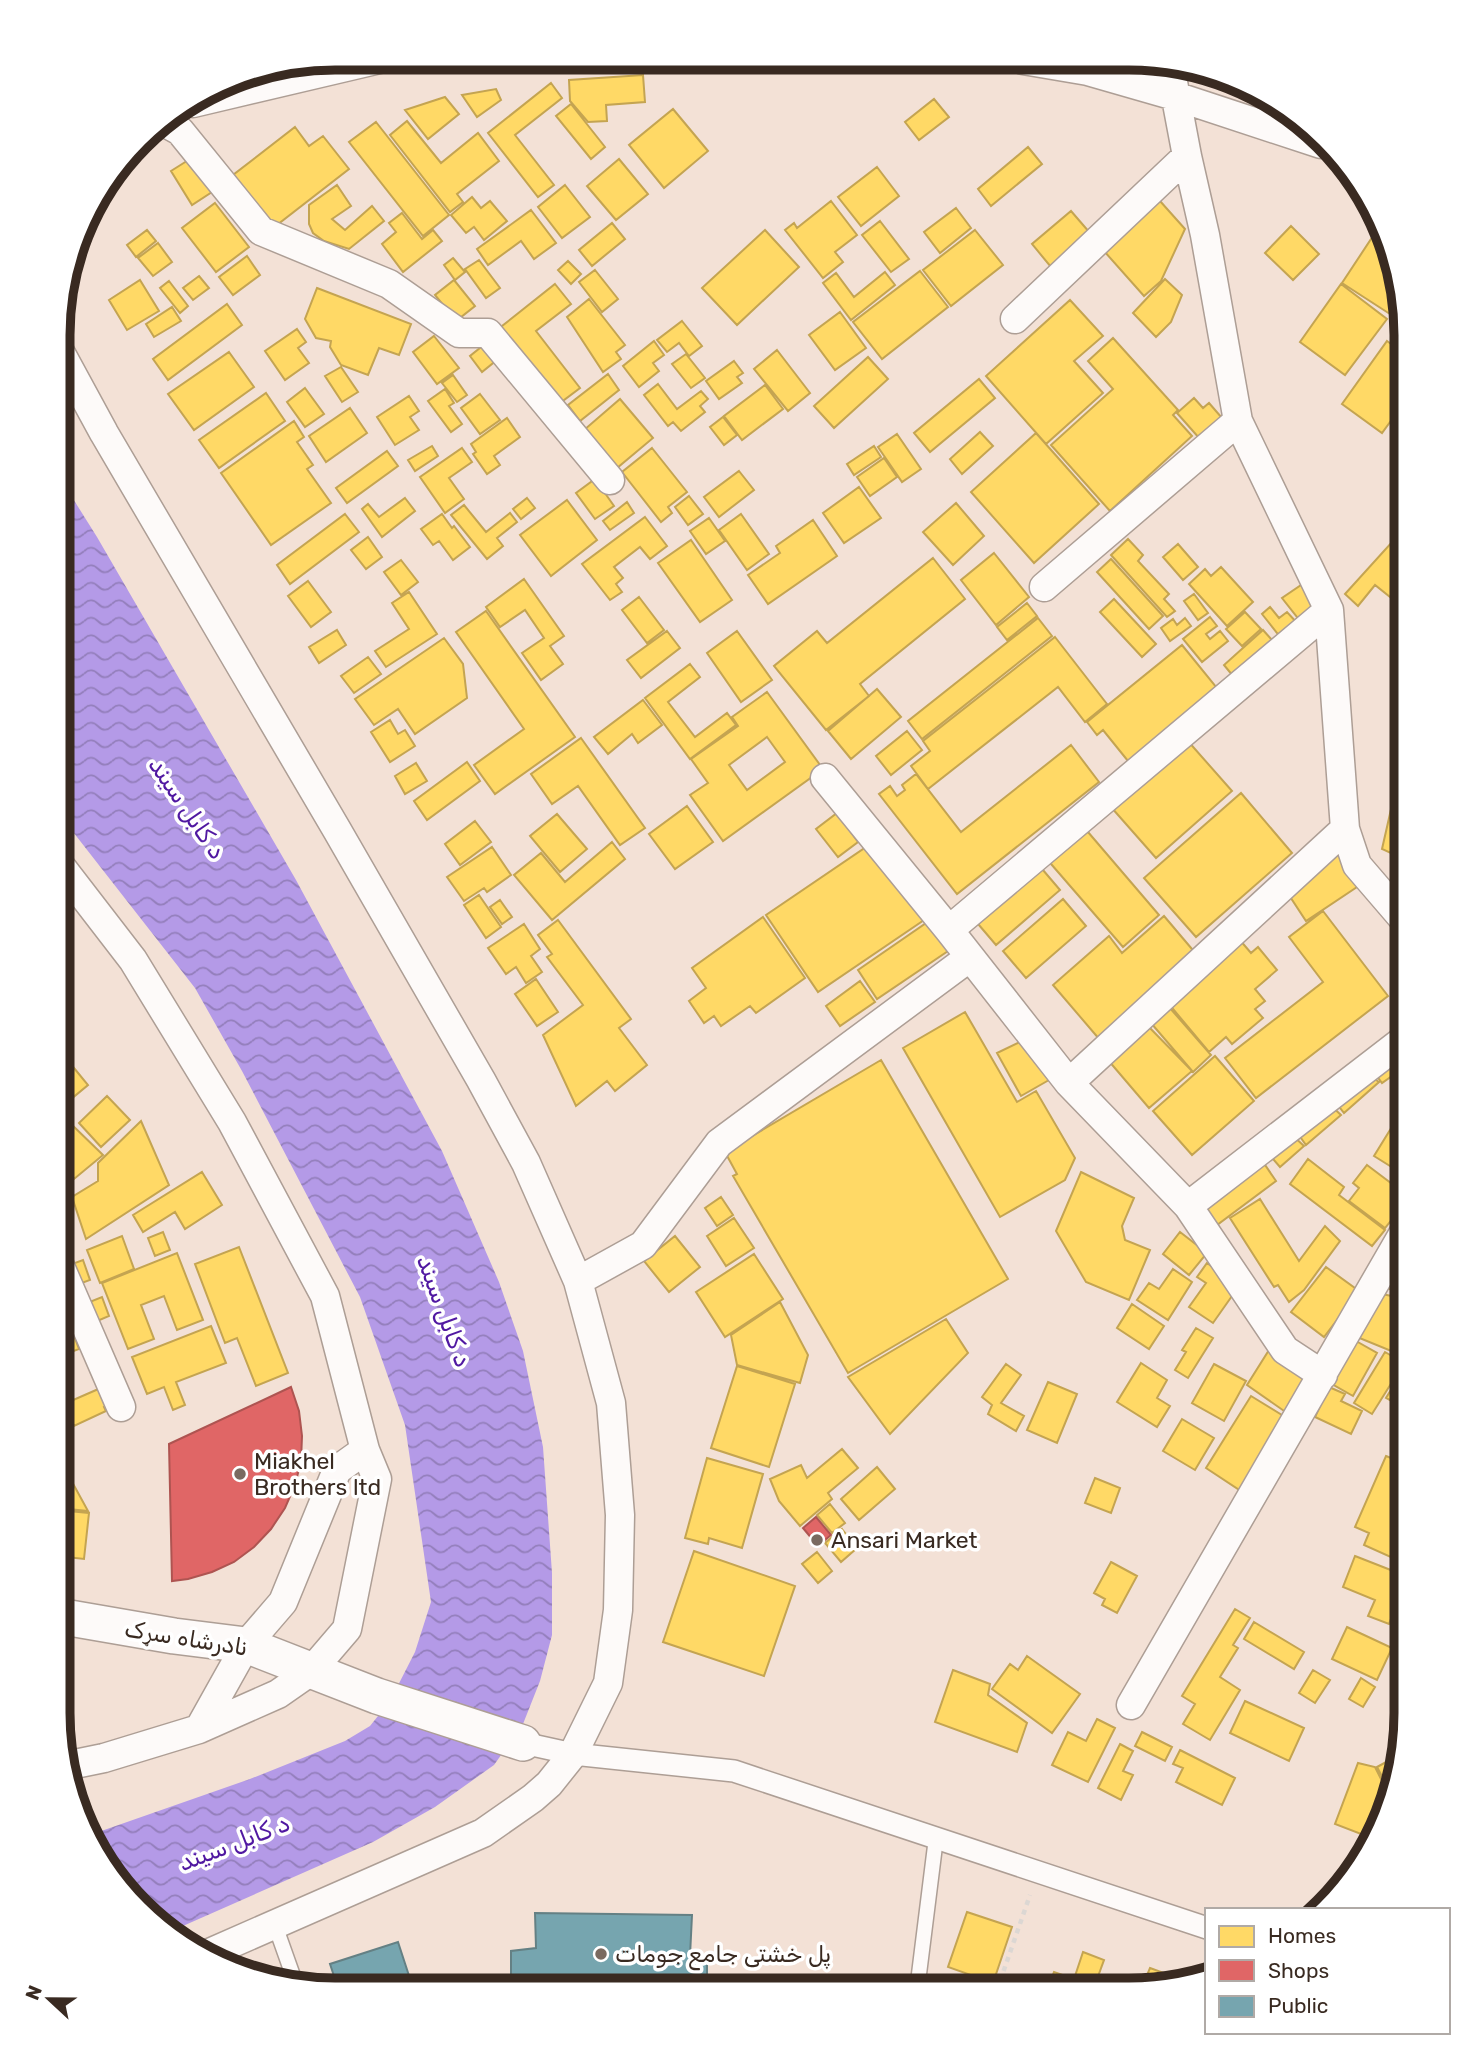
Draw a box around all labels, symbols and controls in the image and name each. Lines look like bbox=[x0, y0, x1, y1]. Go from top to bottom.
water label: د کابل سيند bbox=[143, 752, 231, 864]
water label: د کابل سيند bbox=[411, 1251, 477, 1371]
place label: Miakhel Brothers ltd bbox=[254, 1447, 381, 1501]
marker: Miakhel Brothers ltd bbox=[232, 1466, 248, 1482]
place label: Ansari Market bbox=[831, 1526, 978, 1554]
marker: Ansari Market bbox=[809, 1532, 825, 1548]
street label: نادرشاه سړک bbox=[122, 1614, 249, 1662]
water label: د کابل سيند bbox=[174, 1809, 294, 1877]
legend bbox=[1205, 1908, 1450, 2034]
text: Homes bbox=[1268, 1923, 1336, 1948]
place label: پل خشتی جامع جومات bbox=[615, 1940, 831, 1971]
marker: پل خشتی جامع جومات bbox=[593, 1946, 609, 1962]
text: Shops bbox=[1268, 1958, 1329, 1983]
north arrow bbox=[14, 1964, 84, 2034]
text: N bbox=[20, 1982, 47, 2003]
text: Public bbox=[1268, 1993, 1328, 2018]

